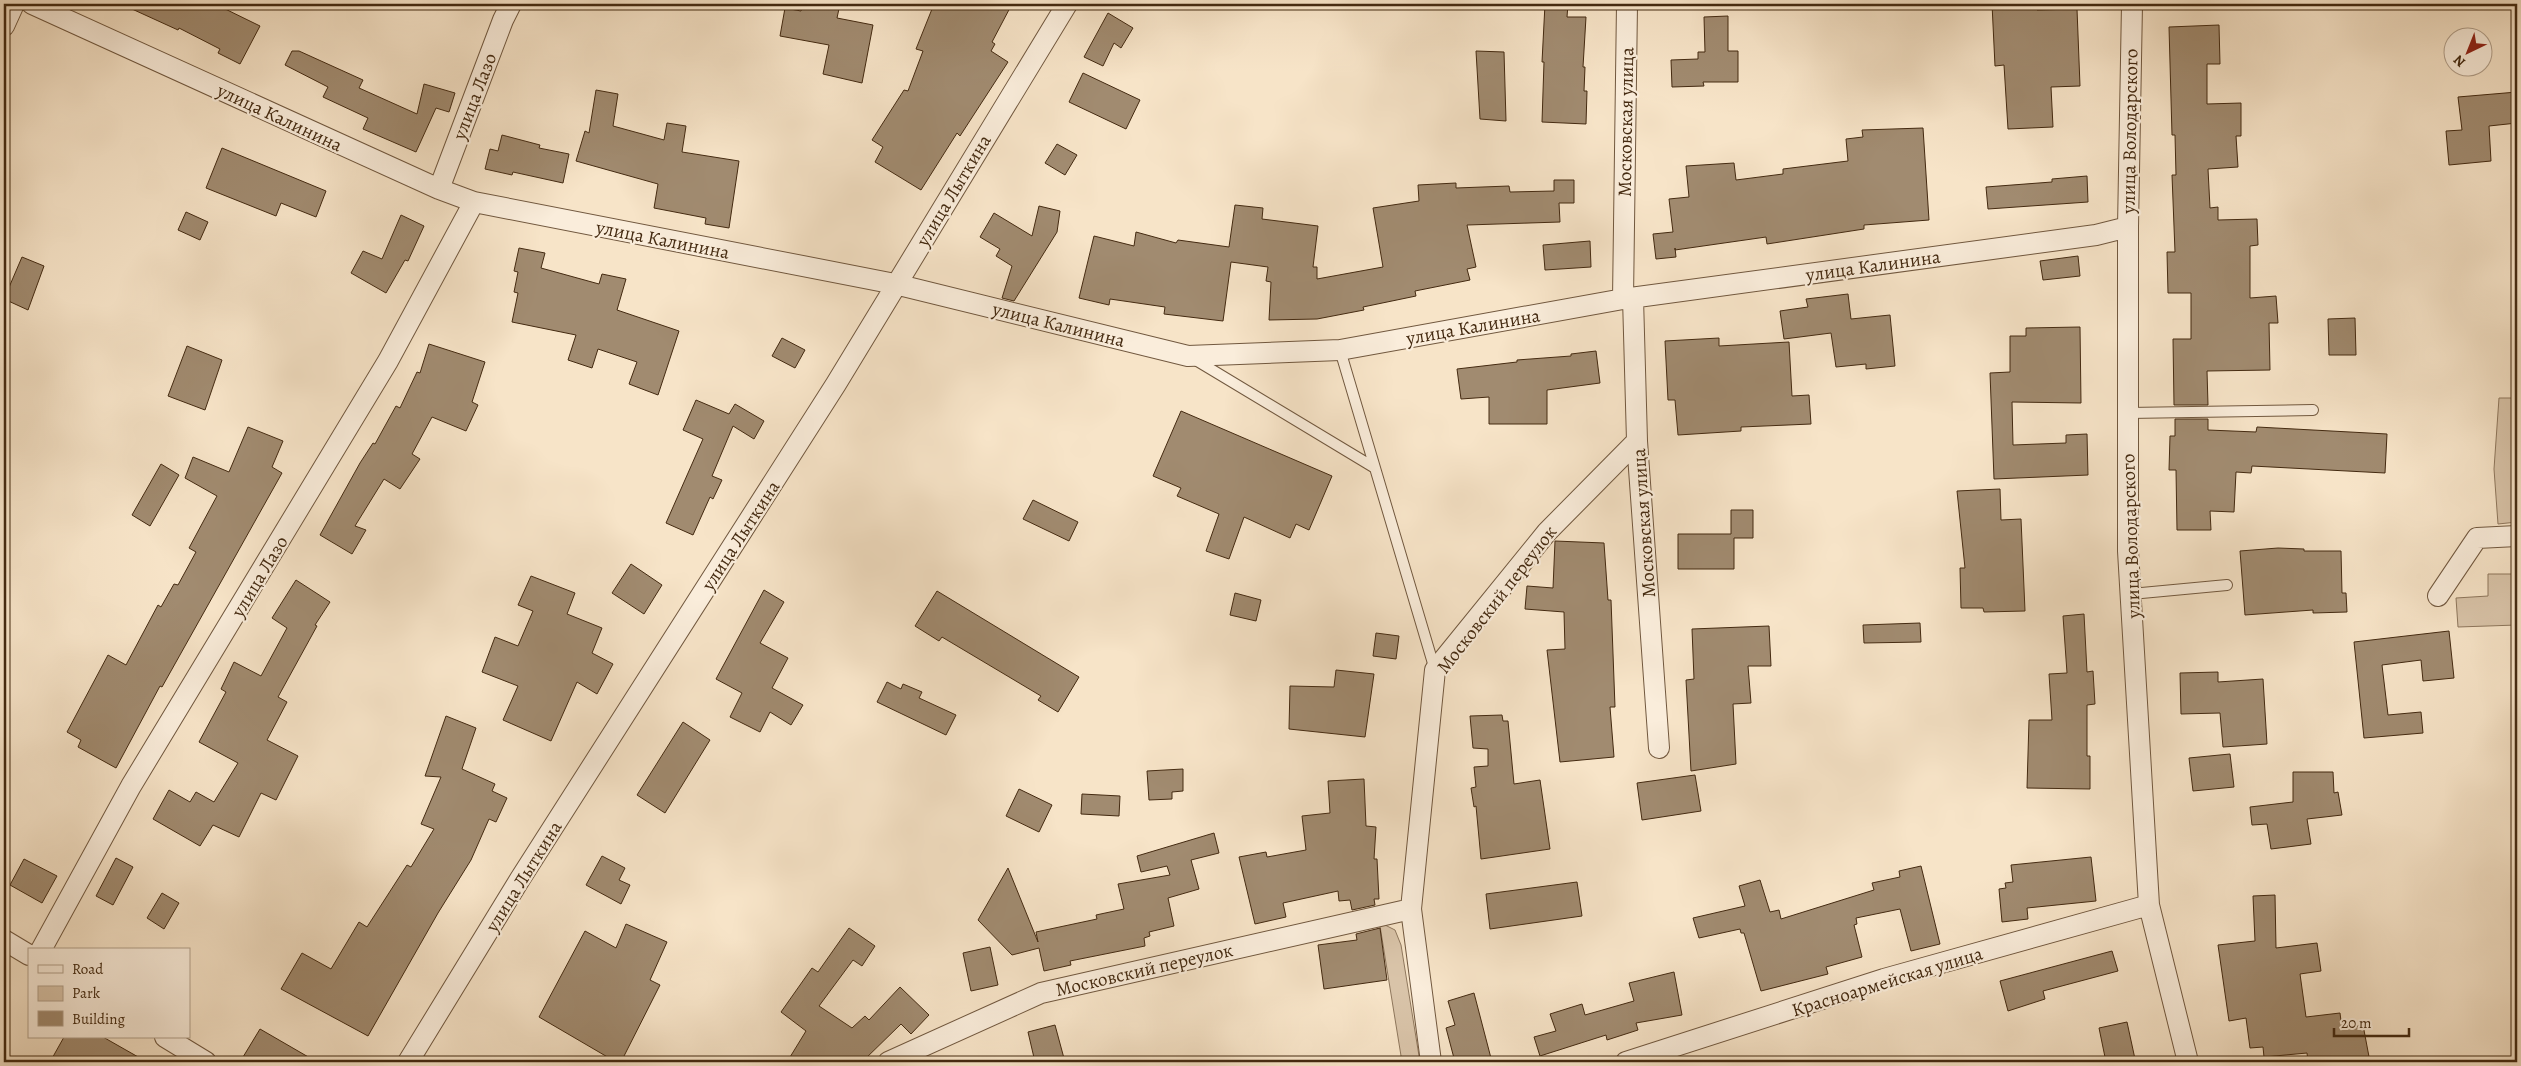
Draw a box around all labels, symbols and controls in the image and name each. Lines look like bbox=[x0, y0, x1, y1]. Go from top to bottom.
north arrow bbox=[2444, 28, 2494, 78]
street label: Московская улица bbox=[1612, 47, 1640, 197]
street label: улица Володарского bbox=[2116, 48, 2144, 215]
street label: улица Лазо bbox=[446, 49, 503, 144]
text: N bbox=[2449, 51, 2470, 72]
street label: улица Калинина bbox=[212, 77, 347, 158]
street label: улица Лыткина bbox=[910, 129, 998, 252]
street label: улица Калинина bbox=[593, 214, 732, 266]
street label: улица Калинина bbox=[1803, 244, 1942, 288]
street label: улица Калинина bbox=[989, 296, 1128, 354]
street label: улица Калинина bbox=[1403, 302, 1542, 352]
street label: Московская улица bbox=[1626, 447, 1662, 598]
street label: улица Володарского bbox=[2115, 453, 2147, 620]
street label: улица Лыткина bbox=[695, 475, 786, 596]
street label: Московский переулок bbox=[1431, 520, 1563, 679]
street label: улица Лазо bbox=[225, 531, 294, 623]
street label: улица Лыткина bbox=[479, 816, 568, 938]
street label: Московский переулок bbox=[1053, 937, 1236, 1003]
street label: Красноармейская улица bbox=[1789, 940, 1986, 1023]
legend bbox=[28, 948, 190, 1038]
text: Road bbox=[72, 959, 104, 979]
text: Park bbox=[72, 983, 101, 1003]
scale bar bbox=[2334, 1006, 2408, 1038]
text: Building bbox=[72, 1009, 125, 1029]
text: 20 m bbox=[2341, 1013, 2372, 1033]

